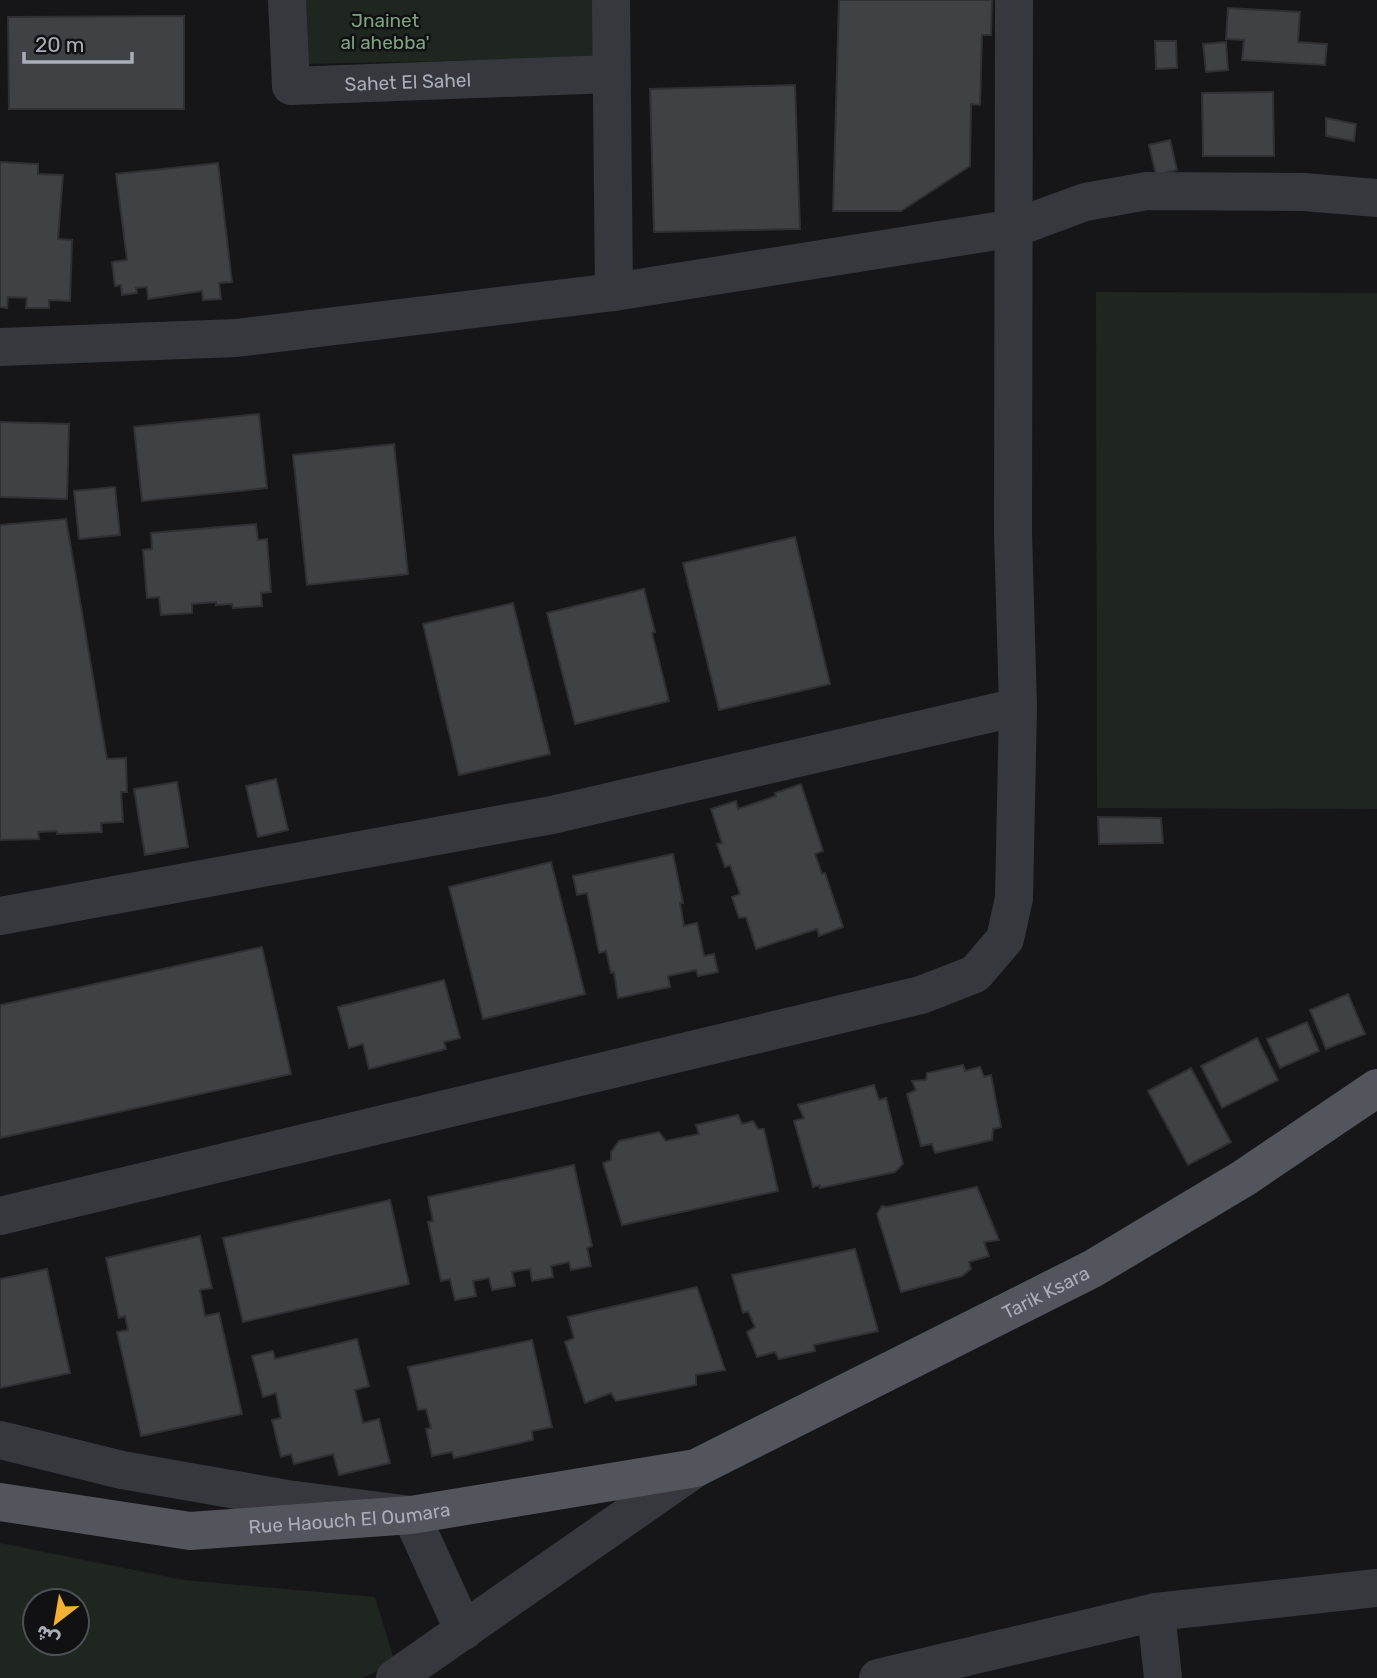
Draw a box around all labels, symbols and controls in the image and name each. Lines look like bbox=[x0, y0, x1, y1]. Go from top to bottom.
park label: Jnainet al ahebba' bbox=[340, 9, 430, 54]
scale bar bbox=[24, 21, 133, 65]
text: 20 m bbox=[35, 32, 84, 57]
street label: Sahet El Sahel bbox=[344, 68, 471, 95]
street label: Tarik Ksara bbox=[998, 1261, 1093, 1324]
street label: Rue Haouch El Oumara bbox=[248, 1497, 452, 1538]
north arrow bbox=[21, 1587, 91, 1657]
text: ش bbox=[31, 1620, 64, 1652]

